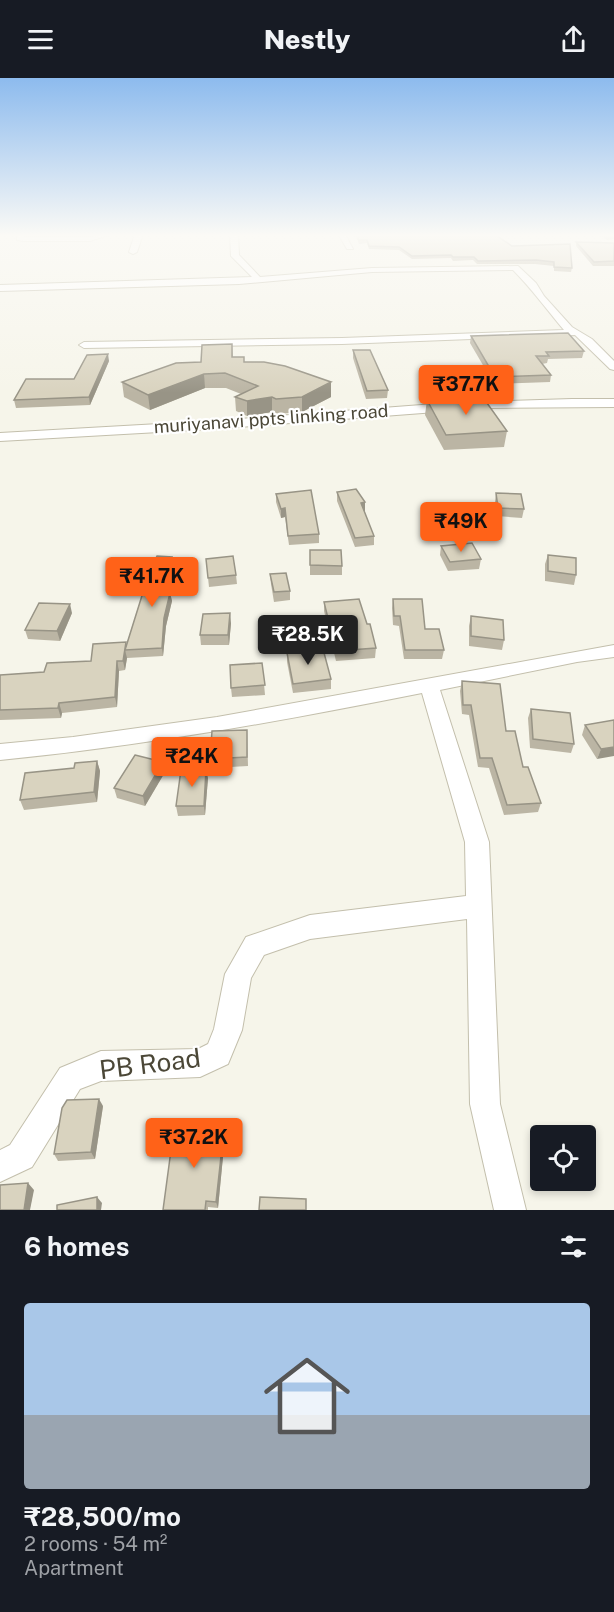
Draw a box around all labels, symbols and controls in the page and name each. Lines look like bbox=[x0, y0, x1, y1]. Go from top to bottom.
icon: menu bbox=[24, 23, 57, 56]
text: Nestly bbox=[264, 23, 350, 55]
icon: share bbox=[557, 23, 590, 56]
pin: ₹37.7K bbox=[417, 365, 515, 416]
text: ₹37.7K bbox=[433, 372, 499, 396]
street label: muriyanavi ppts linking road bbox=[153, 400, 389, 437]
pin: ₹49K bbox=[425, 502, 497, 553]
text: ₹49K bbox=[434, 509, 488, 533]
pin: ₹41.7K bbox=[103, 557, 201, 608]
text: ₹41.7K bbox=[119, 564, 185, 588]
pin: ₹28.5K bbox=[259, 615, 357, 666]
text: ₹28.5K bbox=[272, 622, 344, 646]
pin: ₹24K bbox=[156, 737, 228, 788]
text: ₹24K bbox=[165, 744, 219, 768]
street label: PB Road bbox=[97, 1042, 202, 1085]
pin: ₹37.2K bbox=[145, 1118, 243, 1169]
text: ₹37.2K bbox=[160, 1125, 228, 1149]
map controls bbox=[530, 1125, 596, 1191]
button: locate bbox=[530, 1125, 596, 1191]
icon: filters bbox=[557, 1230, 590, 1263]
text: 6 homes bbox=[24, 1231, 129, 1262]
icon: home bbox=[253, 1342, 361, 1450]
text: ₹28,500/mo bbox=[24, 1501, 181, 1532]
text: 2 rooms · 54 m² bbox=[24, 1532, 167, 1556]
text: Apartment bbox=[24, 1556, 124, 1580]

